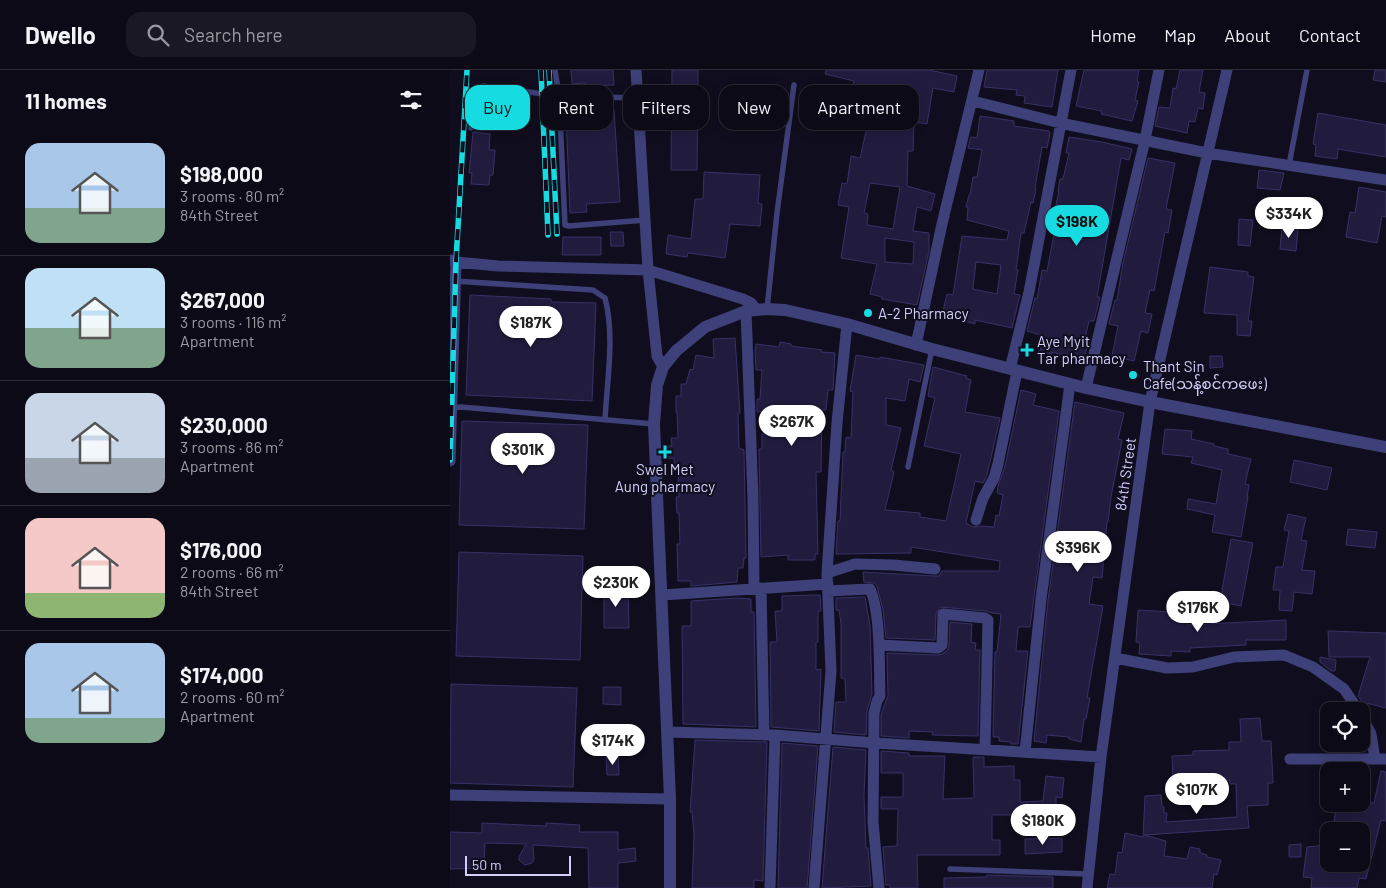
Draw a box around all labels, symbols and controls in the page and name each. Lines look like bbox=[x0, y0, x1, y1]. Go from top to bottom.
search box bbox=[126, 12, 476, 57]
text: Dwello bbox=[25, 20, 96, 49]
icon: search bbox=[144, 21, 172, 49]
text: Search here bbox=[184, 23, 283, 46]
text: Home bbox=[1090, 24, 1136, 46]
text: Map bbox=[1164, 24, 1196, 46]
text: About bbox=[1224, 24, 1271, 46]
text: Contact bbox=[1299, 24, 1361, 46]
chip: Buy bbox=[465, 85, 530, 130]
chip: Rent bbox=[540, 85, 613, 130]
chip: Filters bbox=[623, 85, 709, 130]
chip: New bbox=[719, 85, 789, 130]
chip: Apartment bbox=[799, 85, 919, 130]
icon: filters bbox=[397, 86, 425, 114]
text: 11 homes bbox=[25, 88, 107, 113]
text: $198,000 bbox=[180, 161, 263, 186]
icon: home bbox=[65, 163, 125, 223]
text: 3 rooms · 80 m² bbox=[180, 186, 284, 205]
pin: $334K bbox=[1254, 196, 1324, 239]
text: $334K bbox=[1266, 203, 1312, 222]
pin: $198K bbox=[1042, 204, 1112, 247]
text: 84th Street bbox=[180, 205, 258, 224]
text: $198K bbox=[1056, 211, 1098, 230]
text: $267,000 bbox=[180, 287, 265, 312]
icon: home bbox=[65, 288, 125, 348]
place label: A-2 Pharmacy bbox=[878, 304, 969, 322]
pin: $187K bbox=[496, 306, 566, 348]
marker: A-2 Pharmacy bbox=[862, 307, 874, 319]
text: 3 rooms · 116 m² bbox=[180, 312, 286, 331]
text: $187K bbox=[510, 312, 552, 331]
text: Apartment bbox=[180, 331, 255, 350]
place label: Aye Myit Tar pharmacy bbox=[1037, 332, 1126, 367]
marker: Aye Myit Tar pharmacy bbox=[1021, 344, 1033, 356]
place label: Thant Sin Cafe(သန့်စင်ကဖေး) bbox=[1143, 357, 1267, 396]
marker: Thant Sin Cafe(သန့်စင်ကဖေး) bbox=[1127, 369, 1139, 381]
pin: $267K bbox=[757, 404, 827, 447]
text: $267K bbox=[770, 411, 814, 430]
text: $230,000 bbox=[180, 412, 268, 437]
icon: home bbox=[65, 413, 125, 473]
pin: $301K bbox=[488, 432, 558, 475]
street label: 84th Street bbox=[1111, 436, 1139, 512]
text: 3 rooms · 86 m² bbox=[180, 437, 284, 456]
text: $301K bbox=[502, 439, 544, 458]
marker: Swel Met Aung pharmacy bbox=[659, 446, 671, 458]
text: Apartment bbox=[180, 456, 255, 475]
place label: Swel Met Aung pharmacy bbox=[615, 460, 715, 495]
pin: $396K bbox=[1043, 530, 1113, 573]
text: $176,000 bbox=[180, 537, 262, 562]
text: $396K bbox=[1056, 537, 1100, 556]
icon: home bbox=[65, 538, 125, 598]
text: 2 rooms · 66 m² bbox=[180, 562, 284, 581]
pin: $230K bbox=[581, 566, 651, 608]
text: $230K bbox=[593, 572, 639, 591]
text: 84th Street bbox=[180, 581, 258, 600]
pin: $176K bbox=[1163, 590, 1233, 633]
text: $176K bbox=[1177, 597, 1219, 616]
text: $174,000 bbox=[180, 662, 264, 687]
icon: home bbox=[65, 663, 125, 723]
text: 2 rooms · 60 m² bbox=[180, 687, 285, 706]
map controls bbox=[1320, 702, 1370, 872]
button: locate bbox=[1320, 702, 1370, 752]
text: Apartment bbox=[180, 706, 255, 725]
pin: $174K bbox=[578, 724, 648, 766]
text: $174K bbox=[592, 730, 634, 749]
button: + bbox=[1320, 762, 1370, 812]
pin: $107K bbox=[1162, 772, 1232, 815]
text: $107K bbox=[1176, 779, 1218, 798]
pin: $180K bbox=[1008, 804, 1078, 846]
text: $180K bbox=[1022, 810, 1064, 829]
button: − bbox=[1320, 822, 1370, 872]
scale bar bbox=[465, 853, 571, 876]
text: 50 m bbox=[472, 856, 501, 873]

